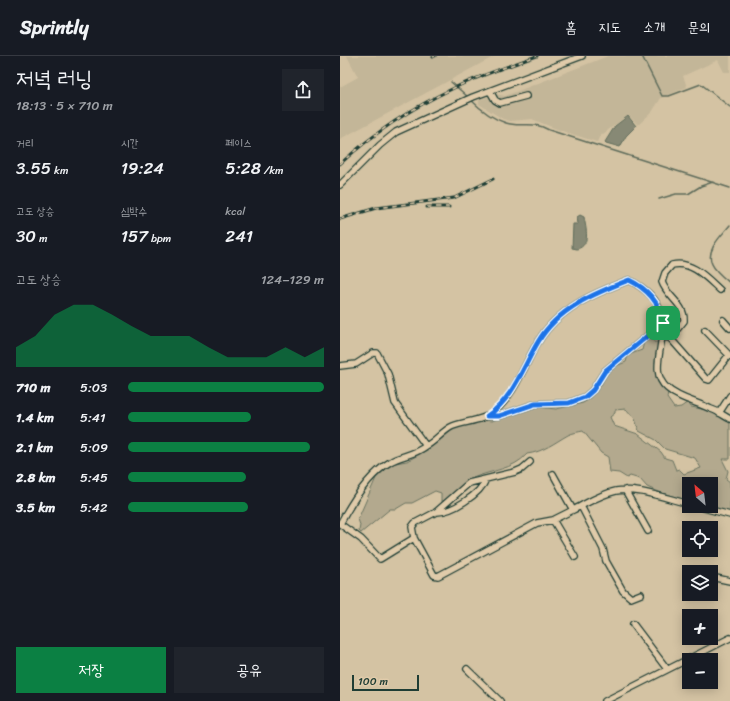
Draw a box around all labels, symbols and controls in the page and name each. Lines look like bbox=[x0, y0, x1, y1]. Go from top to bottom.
text: Sprintly bbox=[20, 11, 89, 44]
text: 홈 bbox=[565, 15, 576, 40]
text: 지도 bbox=[598, 15, 621, 40]
text: 소개 bbox=[643, 15, 665, 40]
text: 문의 bbox=[687, 15, 710, 40]
text: 저녁 러닝 bbox=[16, 59, 93, 98]
button: share bbox=[282, 69, 324, 111]
text: 18:13 · 5 × 710 m bbox=[16, 94, 113, 117]
text: 거리 bbox=[16, 134, 34, 153]
text: 시간 bbox=[121, 134, 138, 153]
text: 페이스 bbox=[225, 134, 252, 153]
text: 3.55 bbox=[16, 153, 51, 183]
text: 19:24 bbox=[121, 153, 164, 183]
text: 5:28 bbox=[225, 153, 261, 183]
text: km bbox=[51, 161, 68, 180]
text: /km bbox=[261, 161, 284, 180]
text: 고도 상승 bbox=[16, 202, 54, 221]
text: 심박수 bbox=[121, 202, 147, 221]
text: kcal bbox=[225, 202, 245, 221]
text: 30 bbox=[16, 221, 36, 251]
text: 157 bbox=[121, 221, 148, 251]
text: 241 bbox=[225, 221, 253, 251]
text: m bbox=[36, 229, 47, 248]
text: bpm bbox=[148, 229, 171, 248]
text: 고도 상승 bbox=[16, 268, 61, 291]
text: 124–129 m bbox=[261, 268, 324, 291]
pin bbox=[646, 306, 680, 340]
icon: arrive bbox=[652, 312, 674, 334]
text: 710 m bbox=[16, 376, 51, 399]
text: 5:03 bbox=[80, 376, 107, 399]
text: 1.4 km bbox=[16, 406, 54, 429]
text: 5:41 bbox=[80, 406, 106, 429]
text: 2.1 km bbox=[16, 436, 53, 459]
text: 5:09 bbox=[80, 436, 108, 459]
text: 2.8 km bbox=[16, 466, 56, 489]
text: 5:45 bbox=[80, 466, 108, 489]
north arrow bbox=[682, 477, 718, 513]
map controls bbox=[682, 477, 718, 689]
text: 3.5 km bbox=[16, 496, 55, 519]
text: 5:42 bbox=[80, 496, 108, 519]
button: locate bbox=[682, 521, 718, 557]
button: layers bbox=[682, 565, 718, 601]
button: + bbox=[682, 609, 718, 645]
button: 저장 bbox=[16, 647, 166, 693]
button: 공유 bbox=[174, 647, 324, 693]
button: − bbox=[682, 653, 718, 689]
text: 100 m bbox=[358, 672, 388, 691]
scale bar bbox=[352, 673, 419, 692]

